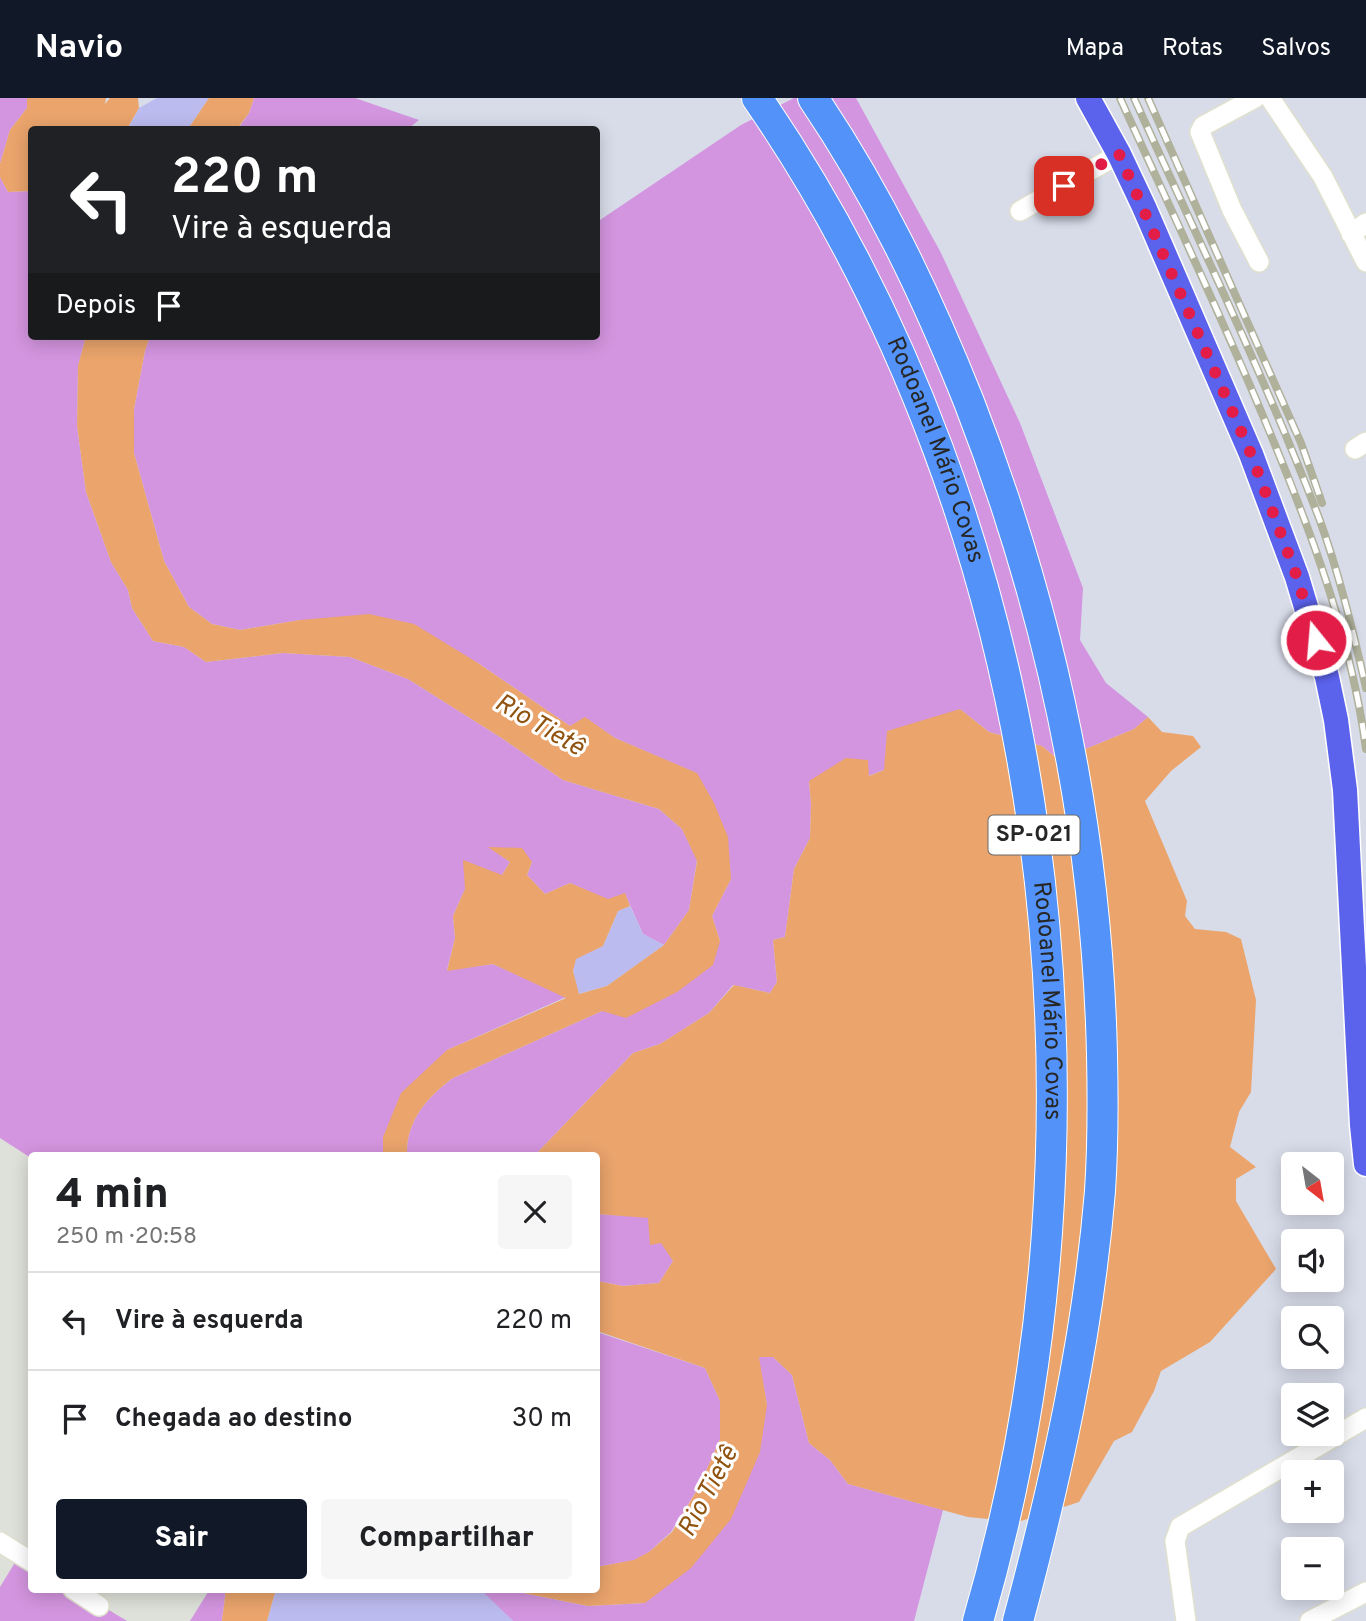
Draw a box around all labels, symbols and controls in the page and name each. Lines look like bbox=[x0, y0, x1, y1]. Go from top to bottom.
text: Navio bbox=[35, 28, 123, 70]
text: Mapa bbox=[1066, 34, 1124, 64]
text: Rotas bbox=[1162, 34, 1223, 64]
text: Salvos bbox=[1261, 34, 1331, 64]
text: 220 m bbox=[171, 149, 318, 211]
icon: left bbox=[56, 154, 147, 245]
pin bbox=[1034, 156, 1094, 216]
icon: arrive bbox=[1045, 167, 1083, 205]
text: Vire à esquerda bbox=[171, 210, 392, 250]
icon: arrive bbox=[150, 287, 188, 325]
text: Depois bbox=[56, 290, 136, 323]
street label: Rodoanel Mário Covas bbox=[879, 332, 990, 567]
position arrow bbox=[1279, 603, 1353, 677]
water label: Rio Tietê bbox=[488, 687, 590, 765]
road number: SP-021 bbox=[988, 816, 1080, 855]
street label: Rodoanel Mário Covas bbox=[1025, 880, 1067, 1120]
north arrow bbox=[1281, 1152, 1344, 1214]
map controls bbox=[1281, 1152, 1344, 1600]
text: 4 min bbox=[56, 1170, 169, 1223]
button: close bbox=[498, 1175, 572, 1249]
text: 250 m · 20:58 bbox=[56, 1223, 197, 1252]
button: sound bbox=[1281, 1229, 1344, 1292]
icon: left bbox=[56, 1302, 94, 1340]
text: Vire à esquerda bbox=[115, 1305, 303, 1338]
text: 220 m bbox=[495, 1305, 572, 1338]
button: search bbox=[1281, 1306, 1344, 1369]
button: layers bbox=[1281, 1383, 1344, 1446]
icon: arrive bbox=[56, 1400, 94, 1438]
text: Chegada ao destino bbox=[115, 1403, 352, 1436]
text: 30 m bbox=[512, 1403, 572, 1436]
water label: Rio Tietê bbox=[671, 1440, 747, 1543]
button: + bbox=[1281, 1460, 1344, 1523]
button: Sair bbox=[56, 1499, 307, 1579]
button: Compartilhar bbox=[321, 1499, 572, 1579]
button: − bbox=[1281, 1537, 1344, 1600]

